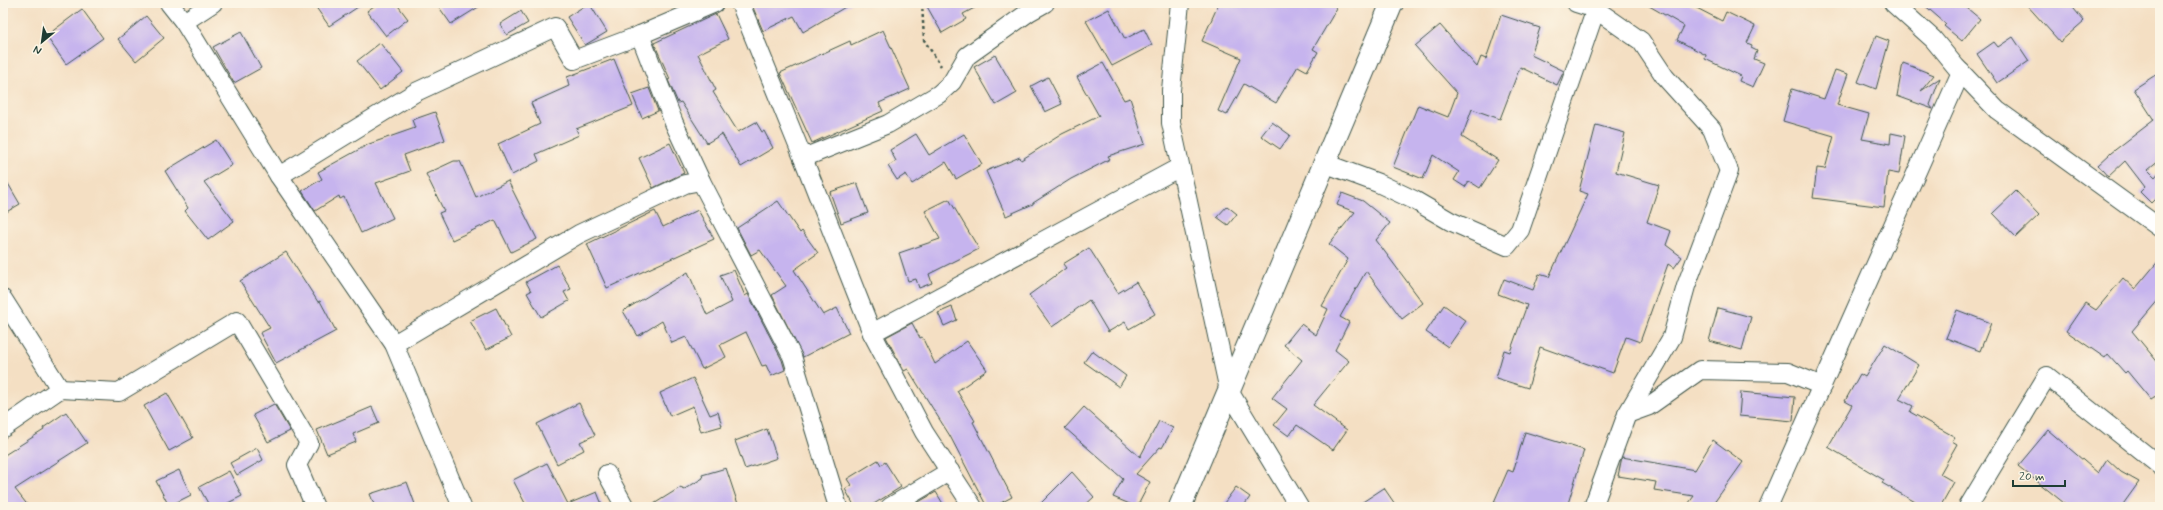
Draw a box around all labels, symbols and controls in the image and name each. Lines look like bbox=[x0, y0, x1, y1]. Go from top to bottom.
north arrow bbox=[22, 22, 62, 62]
text: N bbox=[31, 42, 44, 58]
scale bar bbox=[2013, 462, 2065, 488]
text: 20 m bbox=[2019, 469, 2045, 485]

